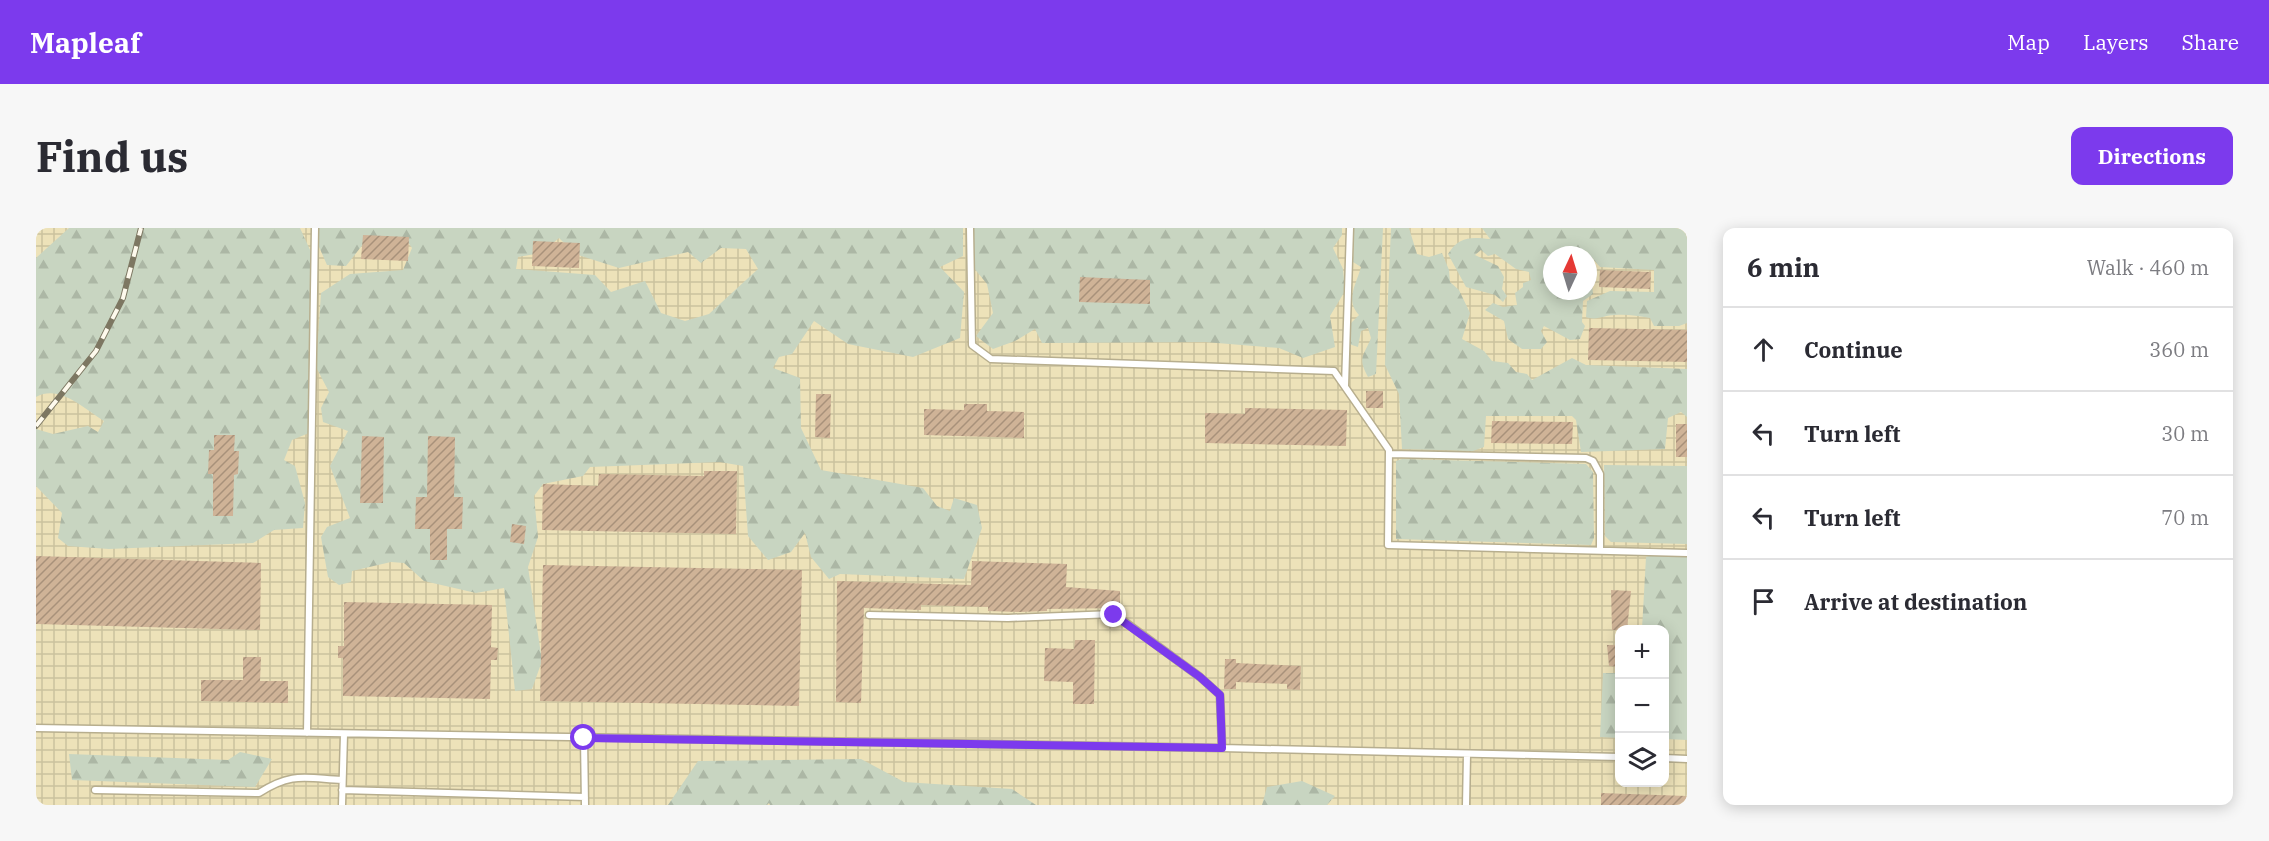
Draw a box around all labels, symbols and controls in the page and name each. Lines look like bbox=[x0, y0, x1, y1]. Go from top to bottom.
text: Mapleaf bbox=[30, 24, 141, 61]
text: Map bbox=[2007, 28, 2050, 56]
text: Layers bbox=[2083, 28, 2149, 56]
text: Share bbox=[2182, 28, 2239, 56]
button: Directions bbox=[2071, 127, 2233, 185]
text: Find us bbox=[36, 129, 188, 184]
north arrow bbox=[1543, 246, 1597, 300]
text: 6 min bbox=[1747, 250, 1820, 284]
text: Walk · 460 m bbox=[2087, 254, 2209, 281]
icon: ahead bbox=[1747, 333, 1780, 366]
text: Continue bbox=[1804, 335, 1903, 364]
text: 360 m bbox=[2149, 336, 2209, 363]
icon: left bbox=[1747, 417, 1780, 450]
text: Turn left bbox=[1804, 419, 1900, 448]
text: 30 m bbox=[2161, 420, 2209, 447]
icon: left bbox=[1747, 501, 1780, 534]
text: Turn left bbox=[1804, 503, 1900, 532]
text: 70 m bbox=[2161, 504, 2209, 531]
icon: arrive bbox=[1747, 585, 1780, 618]
text: Arrive at destination bbox=[1804, 587, 2027, 616]
route end bbox=[1100, 601, 1126, 627]
map controls bbox=[1615, 625, 1669, 787]
button: + bbox=[1615, 625, 1669, 679]
button: − bbox=[1615, 679, 1669, 733]
route start bbox=[570, 724, 596, 750]
button: layers bbox=[1615, 733, 1669, 787]

